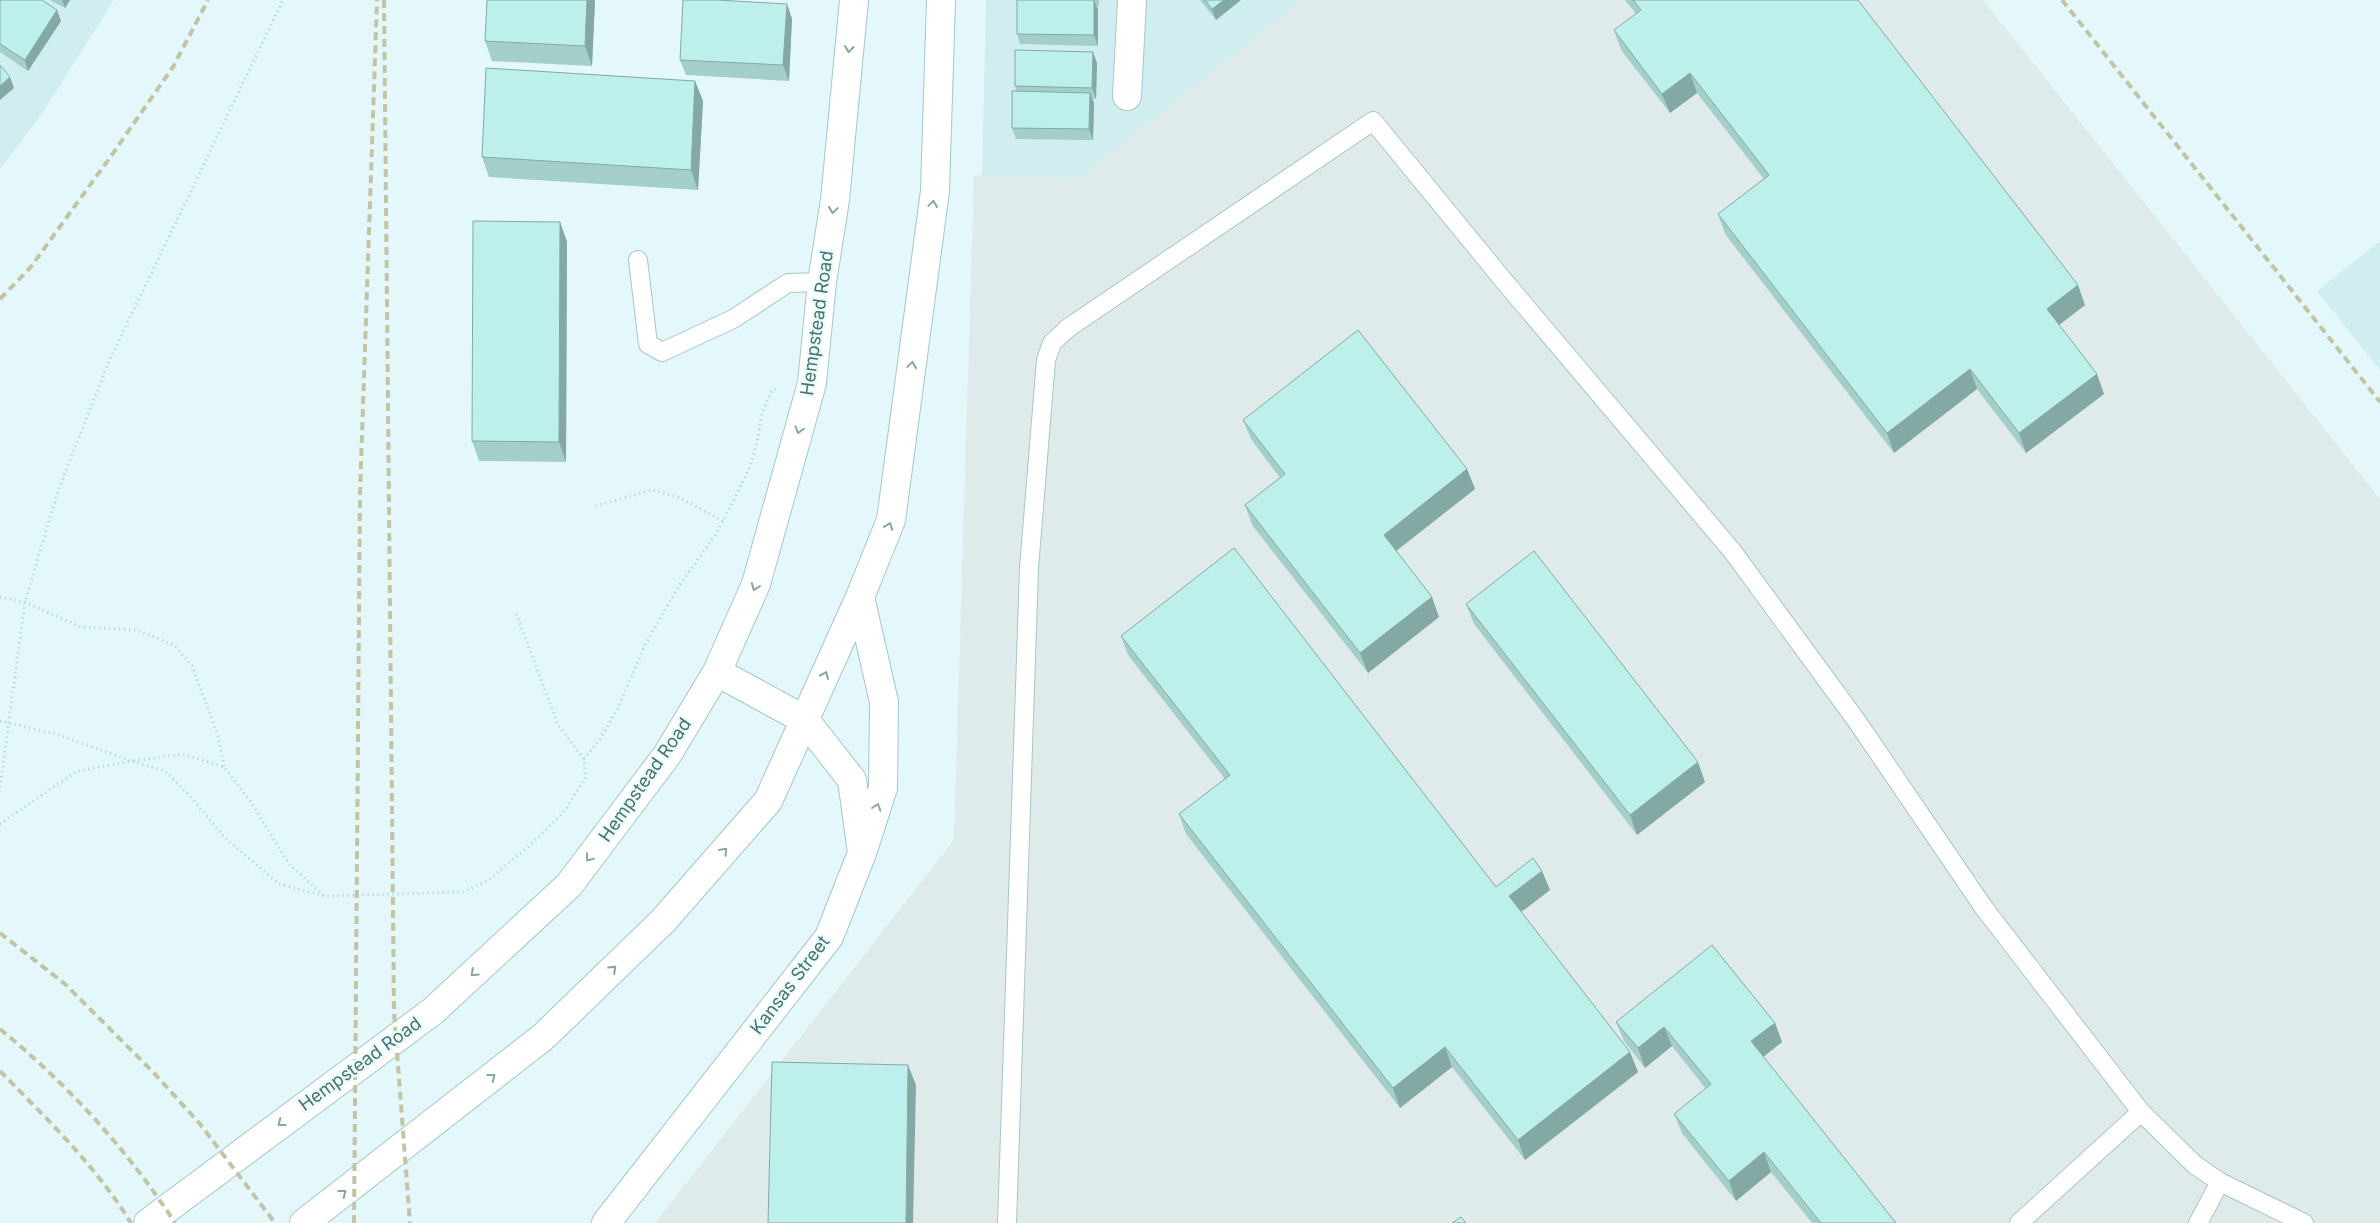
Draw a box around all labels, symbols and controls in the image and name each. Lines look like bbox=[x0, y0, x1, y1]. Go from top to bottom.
one-way arrow bbox=[844, 45, 855, 53]
one-way arrow bbox=[928, 200, 938, 208]
one-way arrow bbox=[828, 207, 839, 215]
street label: Hempstead Road bbox=[796, 249, 837, 397]
one-way arrow bbox=[906, 361, 917, 369]
one-way arrow bbox=[795, 426, 805, 434]
one-way arrow bbox=[883, 522, 893, 531]
one-way arrow bbox=[751, 582, 761, 590]
one-way arrow bbox=[818, 671, 829, 680]
street label: Hempstead Road bbox=[594, 714, 695, 846]
one-way arrow bbox=[871, 803, 881, 811]
one-way arrow bbox=[719, 847, 728, 856]
one-way arrow bbox=[586, 852, 595, 862]
street label: Kansas Street bbox=[746, 931, 833, 1038]
one-way arrow bbox=[608, 966, 617, 975]
one-way arrow bbox=[471, 967, 480, 976]
street label: Hempstead Road bbox=[294, 1012, 425, 1115]
one-way arrow bbox=[486, 1074, 495, 1082]
one-way arrow bbox=[277, 1117, 287, 1126]
one-way arrow bbox=[337, 1191, 346, 1199]

